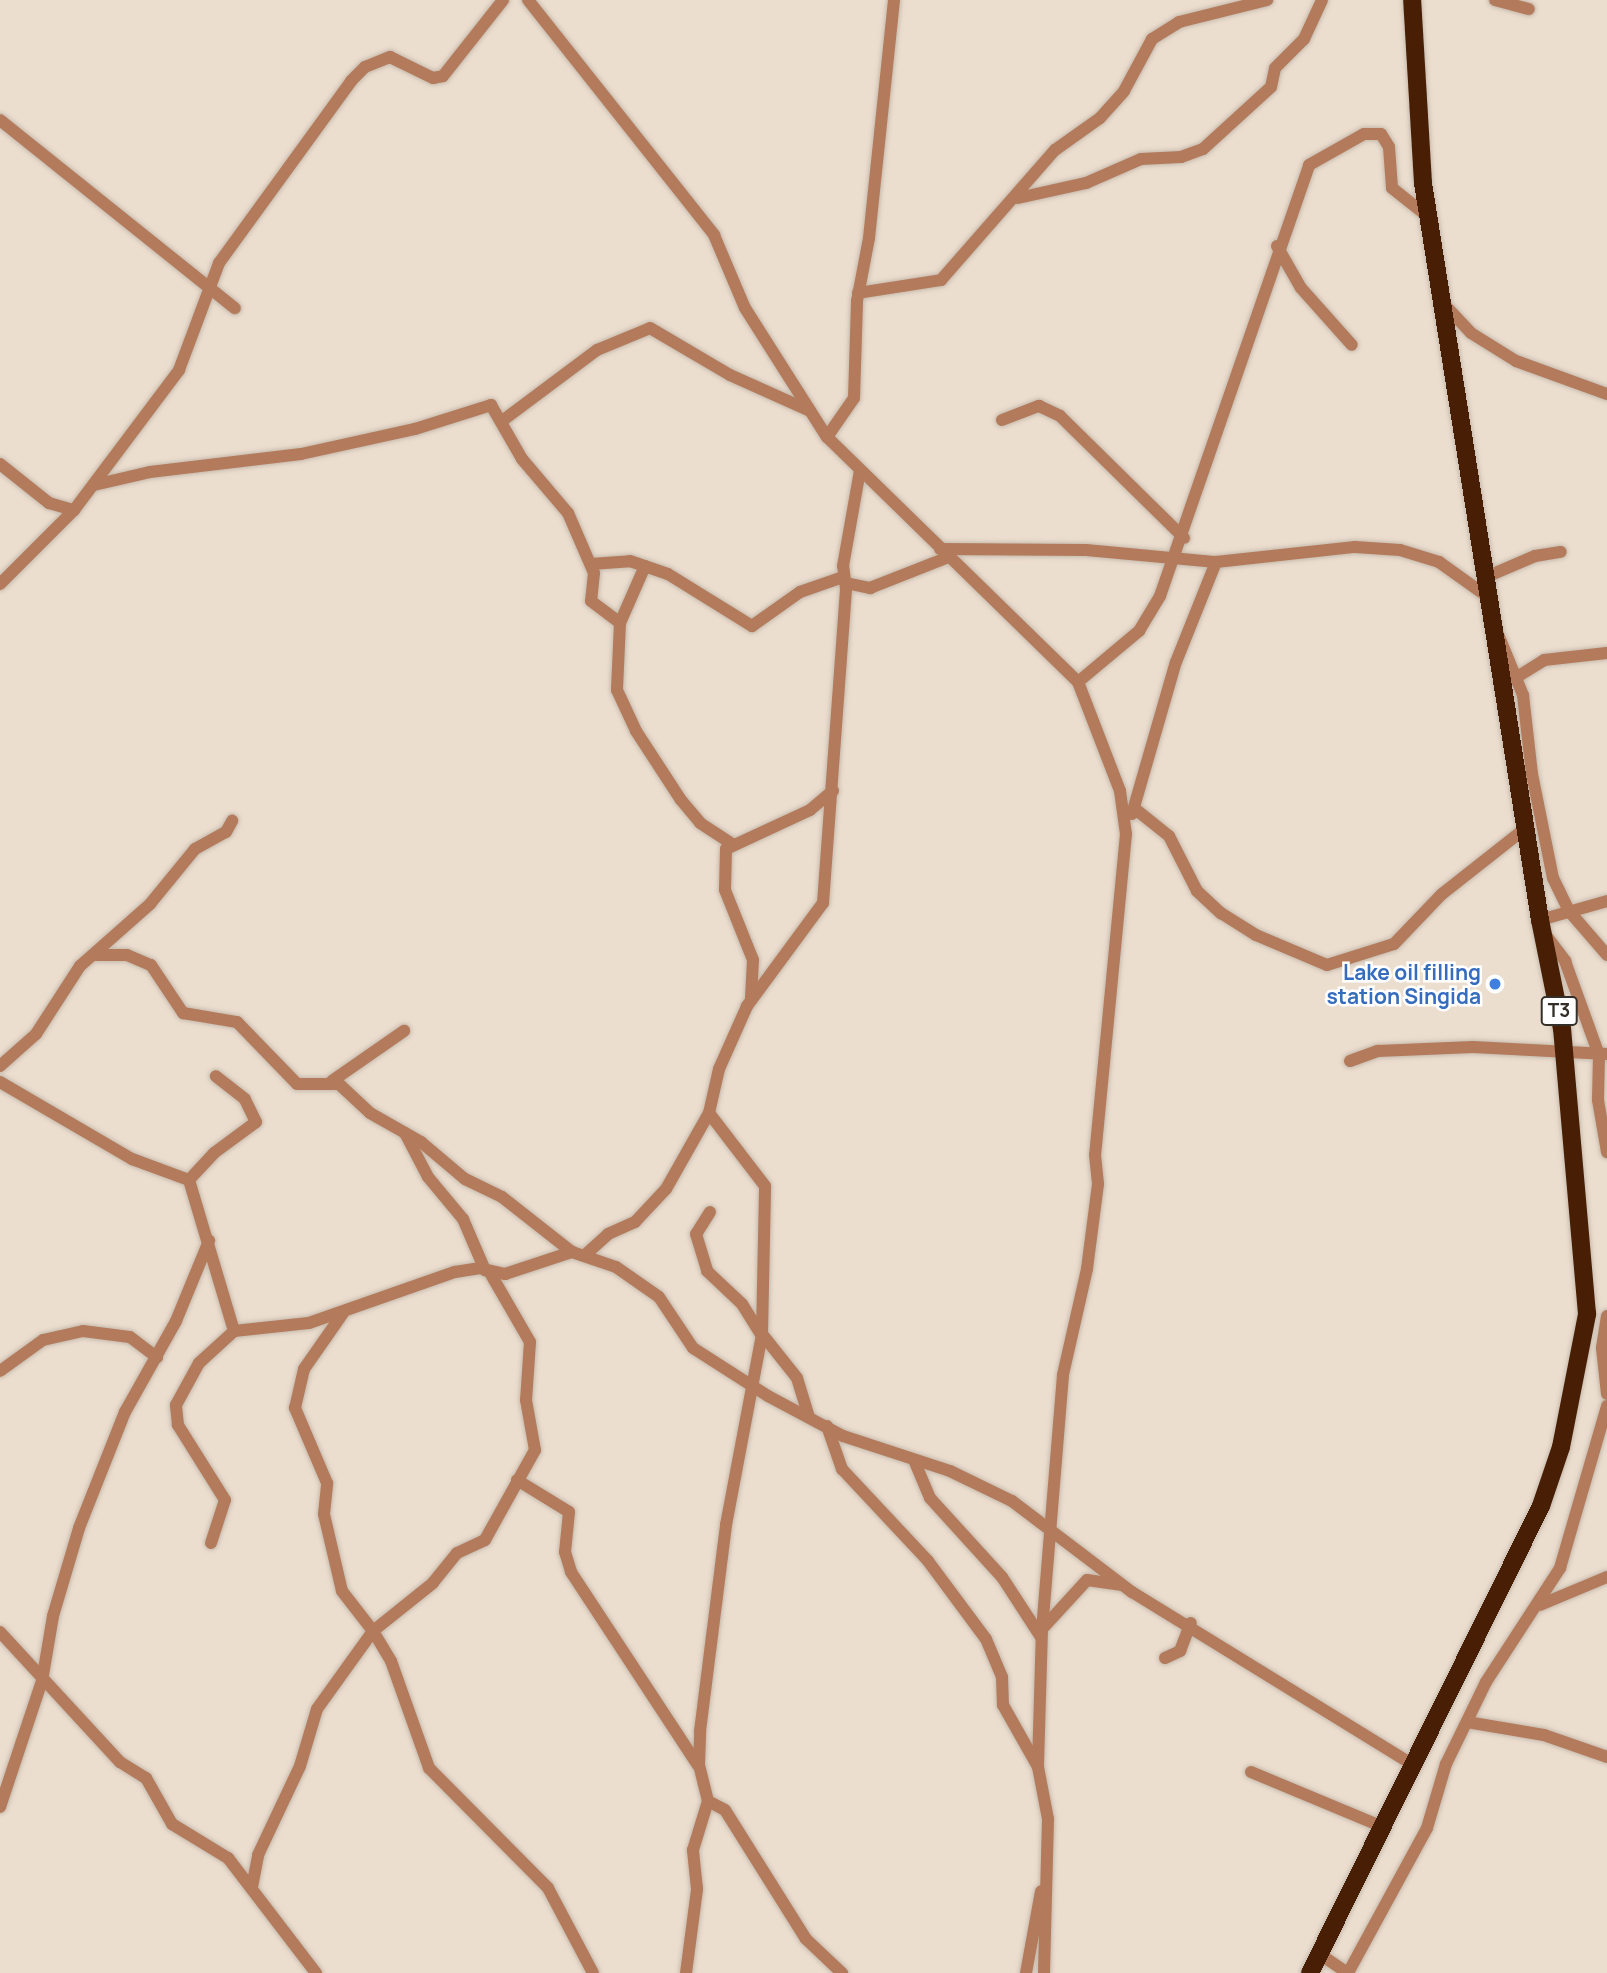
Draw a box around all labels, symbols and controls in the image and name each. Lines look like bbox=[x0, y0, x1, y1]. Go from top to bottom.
place label: Lake oil filling station Singida bbox=[1326, 959, 1481, 1009]
marker: Lake oil filling station Singida bbox=[1487, 976, 1503, 992]
road number: T3 bbox=[1540, 995, 1578, 1026]

